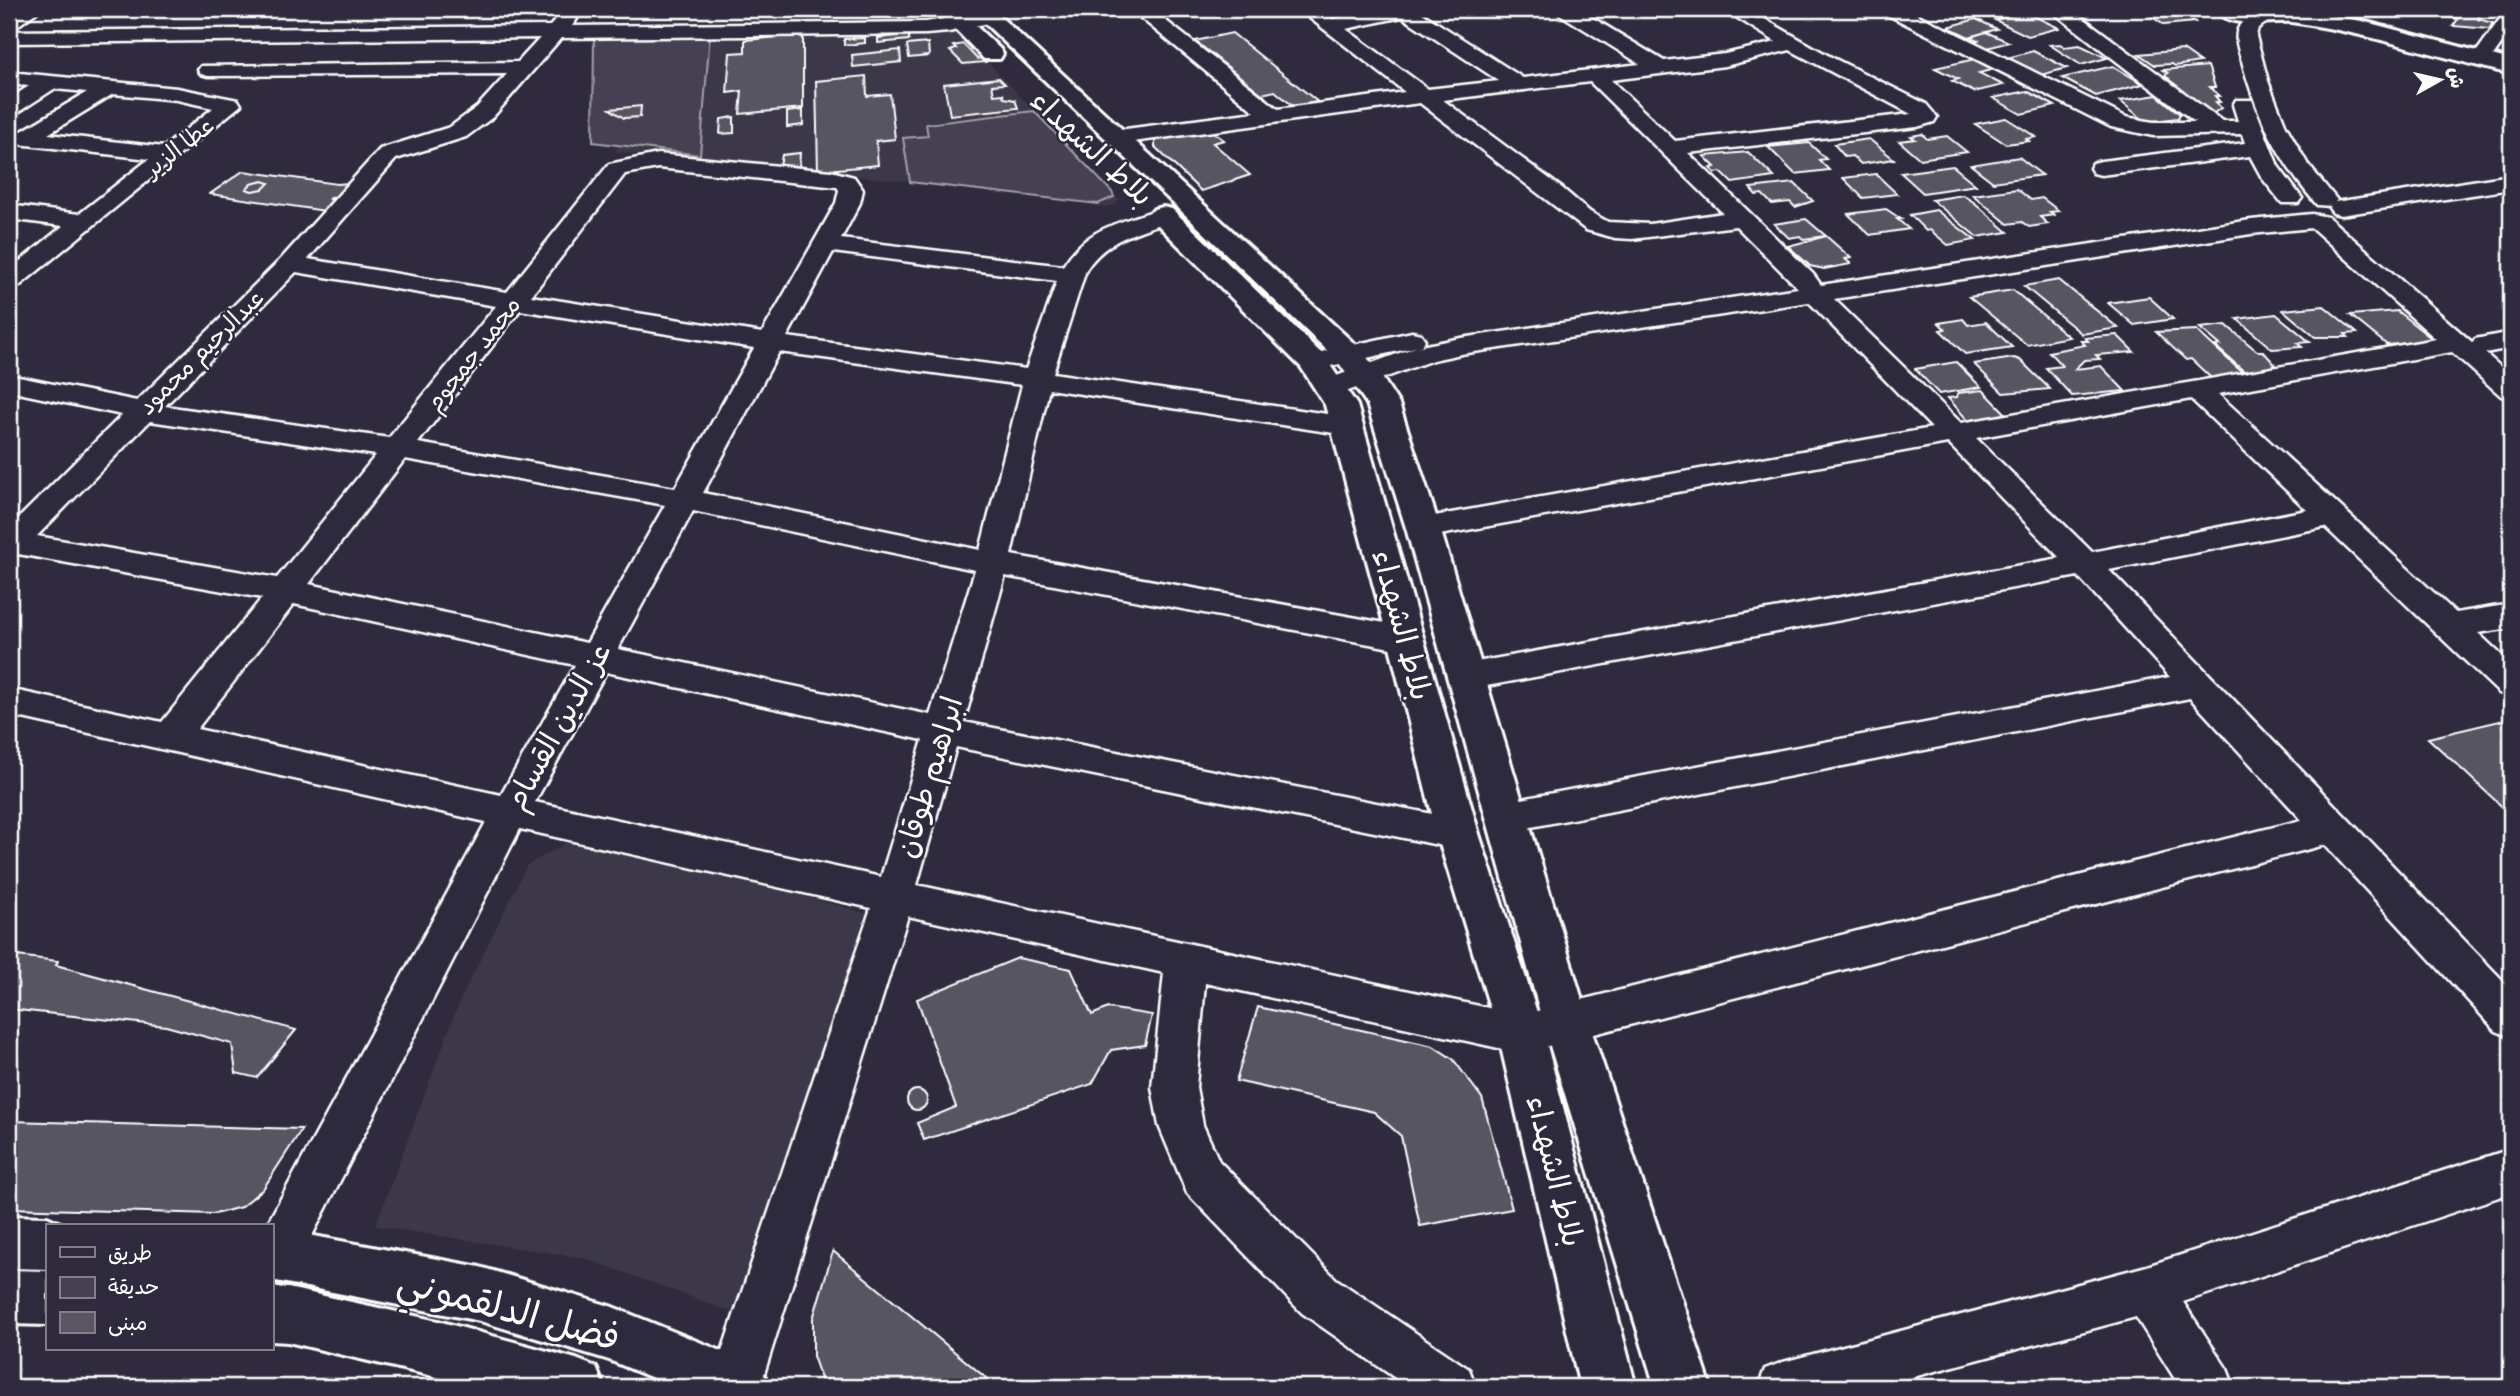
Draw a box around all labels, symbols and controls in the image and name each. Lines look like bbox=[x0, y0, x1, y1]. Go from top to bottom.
north arrow bbox=[2404, 46, 2474, 116]
text: ش bbox=[2443, 66, 2469, 90]
street label: بلاط الشهداء bbox=[1023, 81, 1161, 215]
street label: عطا الزير bbox=[136, 110, 220, 185]
street label: عبدالرحيم محمود bbox=[132, 283, 272, 423]
street label: محمد جمجوم bbox=[419, 290, 530, 419]
street label: بلاط الشهداء bbox=[1364, 545, 1440, 705]
street label: عز الدين القسام bbox=[496, 635, 623, 818]
street label: ابراهيم طوقان bbox=[886, 692, 974, 863]
street label: بلاط الشهداء bbox=[1518, 1091, 1592, 1251]
legend bbox=[46, 1224, 273, 1350]
text: طريق bbox=[108, 1240, 152, 1266]
street label: فضل الدلقموني bbox=[391, 1257, 625, 1369]
text: حديقة bbox=[108, 1274, 159, 1300]
text: مبنى bbox=[108, 1310, 147, 1337]

